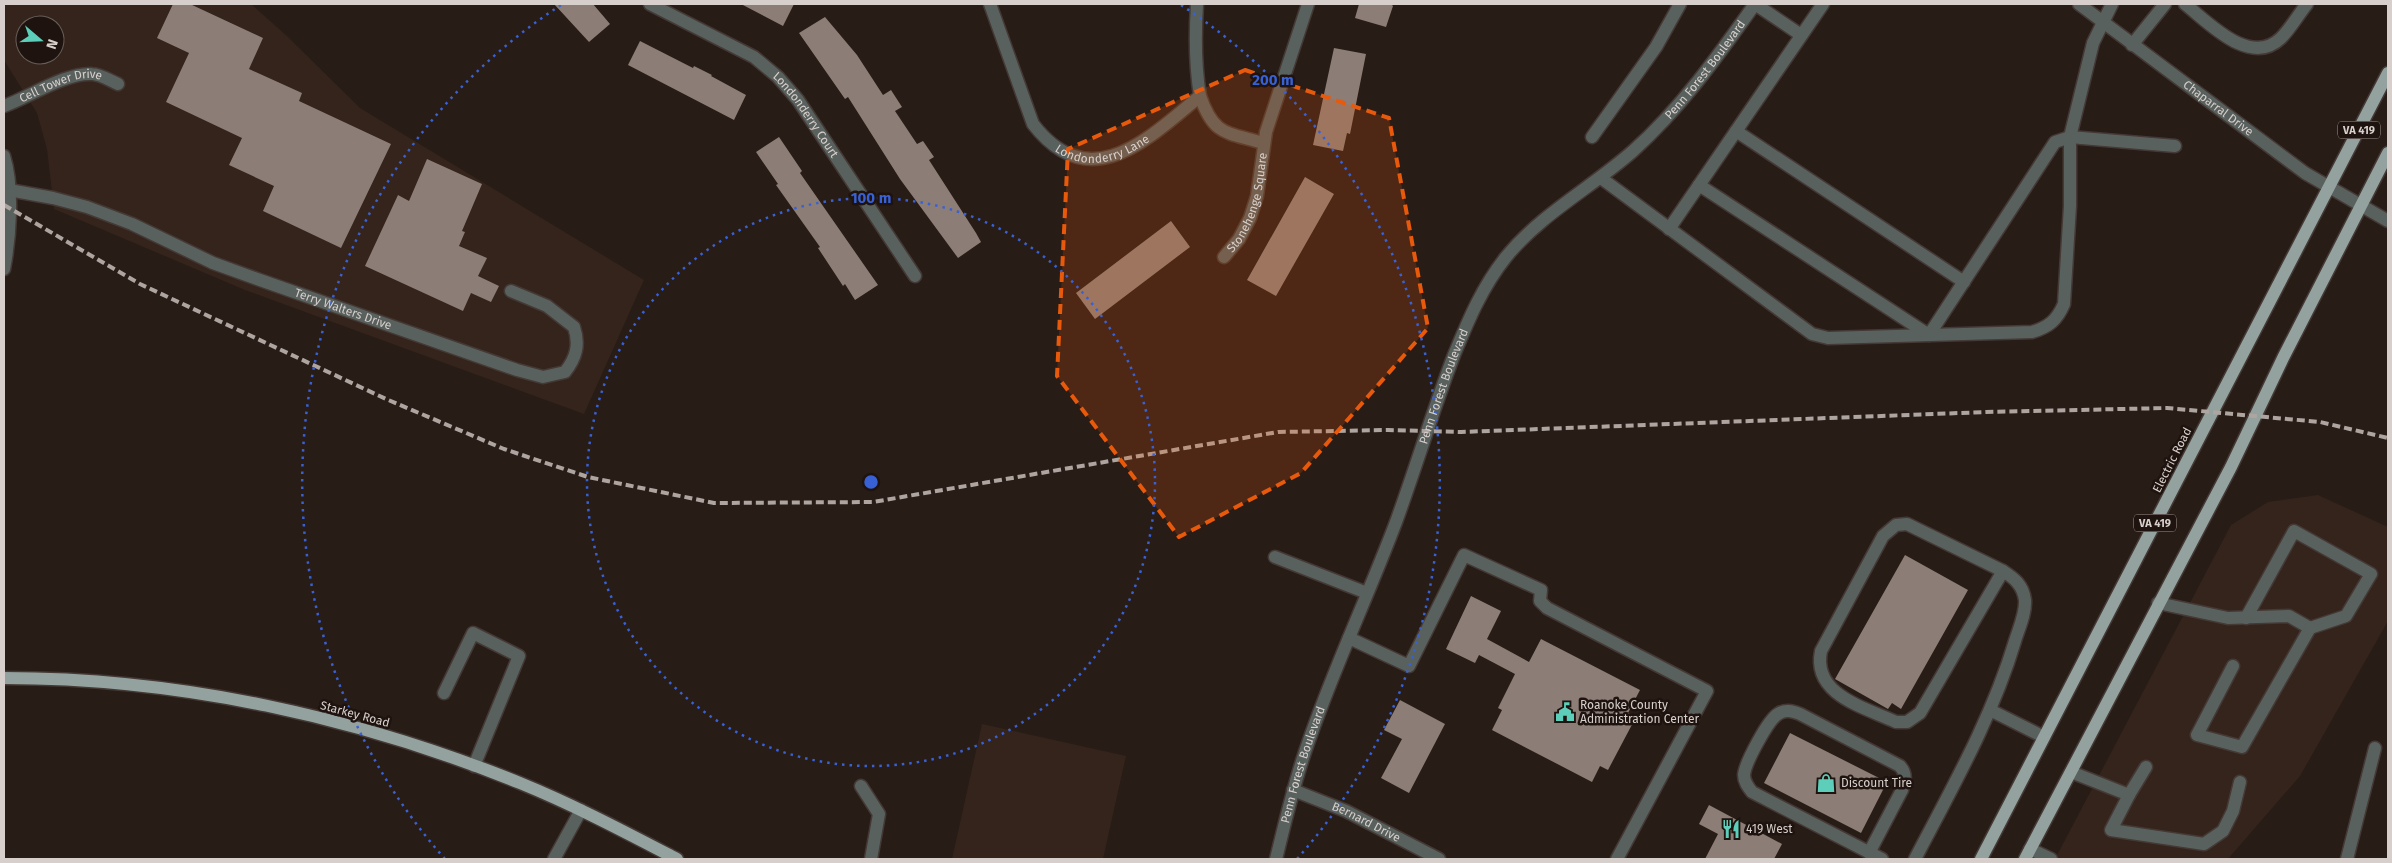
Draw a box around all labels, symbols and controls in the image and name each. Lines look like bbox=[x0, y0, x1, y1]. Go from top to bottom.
north arrow bbox=[15, 15, 65, 65]
street label: Penn Forest Boulevard bbox=[1662, 18, 1748, 122]
text: N bbox=[42, 37, 61, 51]
street label: Cell Tower Drive bbox=[17, 67, 104, 106]
street label: Londonderry Court bbox=[770, 69, 842, 161]
text: 200 m bbox=[1252, 71, 1294, 89]
street label: Chaparral Drive bbox=[2181, 77, 2256, 139]
road number: VA 419 bbox=[2338, 122, 2380, 138]
street label: Londonderry Lane bbox=[1053, 132, 1152, 166]
street label: Stonehenge Square bbox=[1224, 152, 1270, 255]
text: 100 m bbox=[851, 189, 891, 207]
street label: Terry Walters Drive bbox=[293, 286, 394, 333]
street label: Penn Forest Boulevard bbox=[1416, 327, 1471, 446]
street label: Electric Road bbox=[2150, 425, 2194, 495]
centre of rings bbox=[862, 473, 880, 491]
road number: VA 419 bbox=[2134, 514, 2176, 532]
street label: Starkey Road bbox=[319, 698, 391, 730]
place label: Roanoke County Administration Center bbox=[1580, 698, 1699, 726]
public building icon: Roanoke County Administration Center bbox=[1554, 701, 1576, 723]
street label: Penn Forest Boulevard bbox=[1278, 704, 1328, 825]
shop icon: Discount Tire bbox=[1815, 772, 1837, 794]
place label: Discount Tire bbox=[1841, 776, 1912, 790]
street label: Bernard Drive bbox=[1330, 799, 1403, 845]
restaurant icon: 419 West bbox=[1720, 818, 1742, 840]
place label: 419 West bbox=[1746, 822, 1793, 836]

